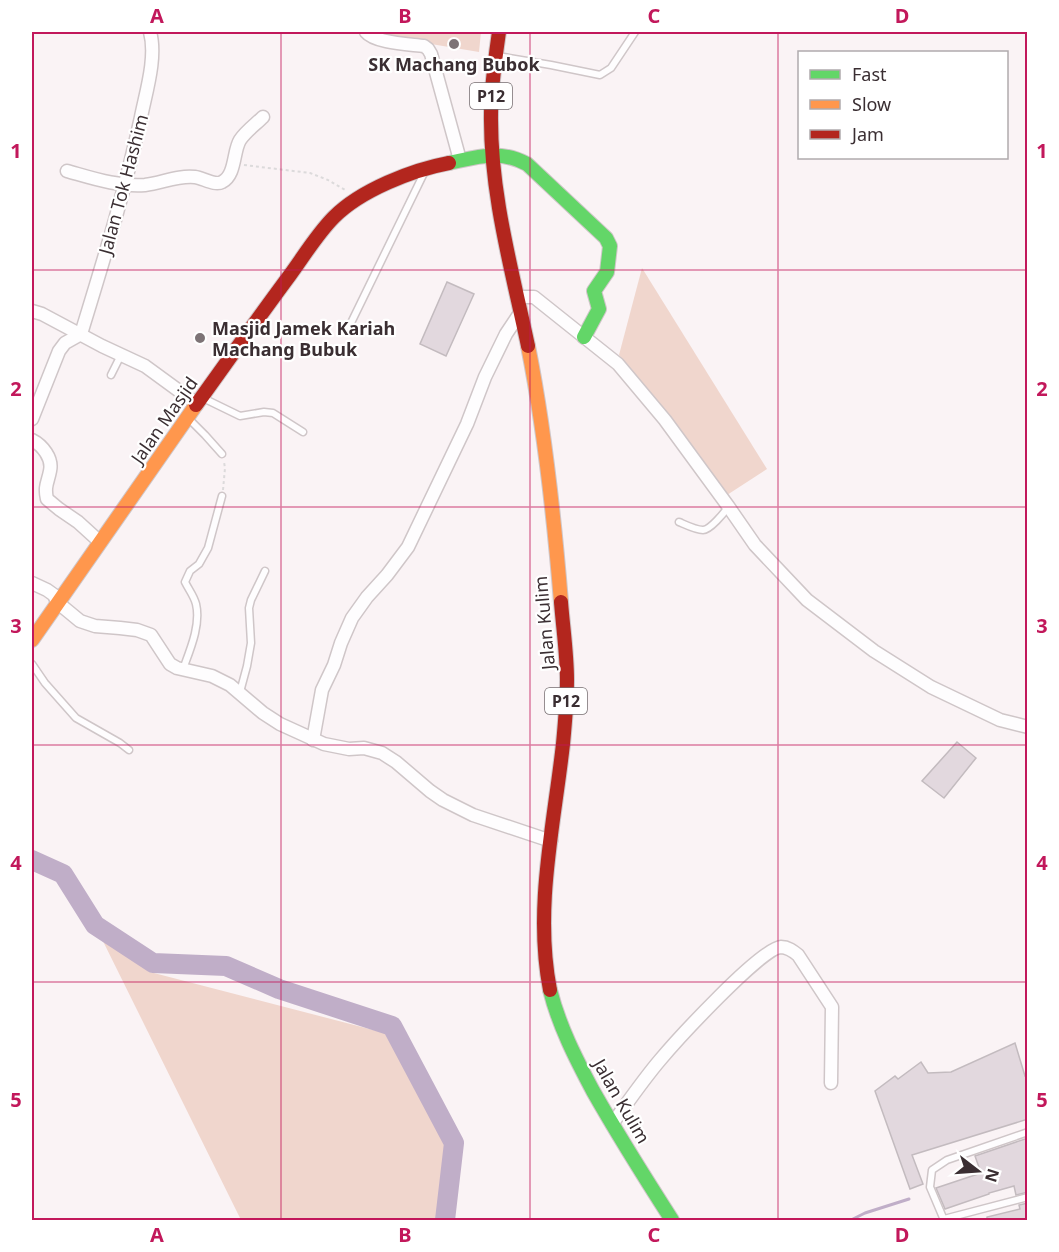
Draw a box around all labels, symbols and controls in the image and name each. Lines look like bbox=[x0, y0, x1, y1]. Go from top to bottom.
text: A bbox=[150, 2, 164, 29]
text: B bbox=[398, 2, 412, 29]
text: C bbox=[648, 2, 661, 29]
text: D bbox=[895, 2, 909, 29]
marker: SK Machang Bubok bbox=[447, 37, 461, 51]
legend bbox=[798, 51, 1008, 159]
place label: SK Machang Bubok bbox=[368, 52, 540, 76]
text: Fast bbox=[852, 62, 887, 86]
road number: P12 bbox=[470, 83, 512, 109]
text: Slow bbox=[852, 92, 891, 116]
street label: Jalan Tok Hashim bbox=[92, 111, 153, 259]
text: Jam bbox=[850, 122, 884, 146]
text: 1 bbox=[10, 137, 22, 164]
text: 1 bbox=[1036, 137, 1048, 164]
place label: Masjid Jamek Kariah Machang Bubuk bbox=[212, 316, 395, 361]
marker: Masjid Jamek Kariah Machang Bubuk bbox=[193, 331, 207, 345]
street label: Jalan Masjid bbox=[124, 372, 203, 470]
text: 2 bbox=[10, 375, 22, 402]
text: 2 bbox=[1036, 375, 1048, 402]
street label: Jalan Kulim bbox=[528, 575, 560, 673]
text: 3 bbox=[10, 612, 22, 639]
text: 3 bbox=[1036, 612, 1048, 639]
road number: P12 bbox=[545, 688, 587, 714]
text: 4 bbox=[10, 849, 22, 876]
text: 4 bbox=[1036, 849, 1048, 876]
street label: Jalan Kulim bbox=[587, 1053, 656, 1148]
text: 5 bbox=[10, 1086, 22, 1113]
text: 5 bbox=[1036, 1086, 1048, 1113]
north arrow bbox=[948, 1141, 1008, 1201]
text: N bbox=[980, 1166, 1005, 1185]
text: A bbox=[150, 1221, 164, 1248]
text: B bbox=[398, 1221, 412, 1248]
text: C bbox=[648, 1221, 661, 1248]
text: D bbox=[895, 1221, 909, 1248]

